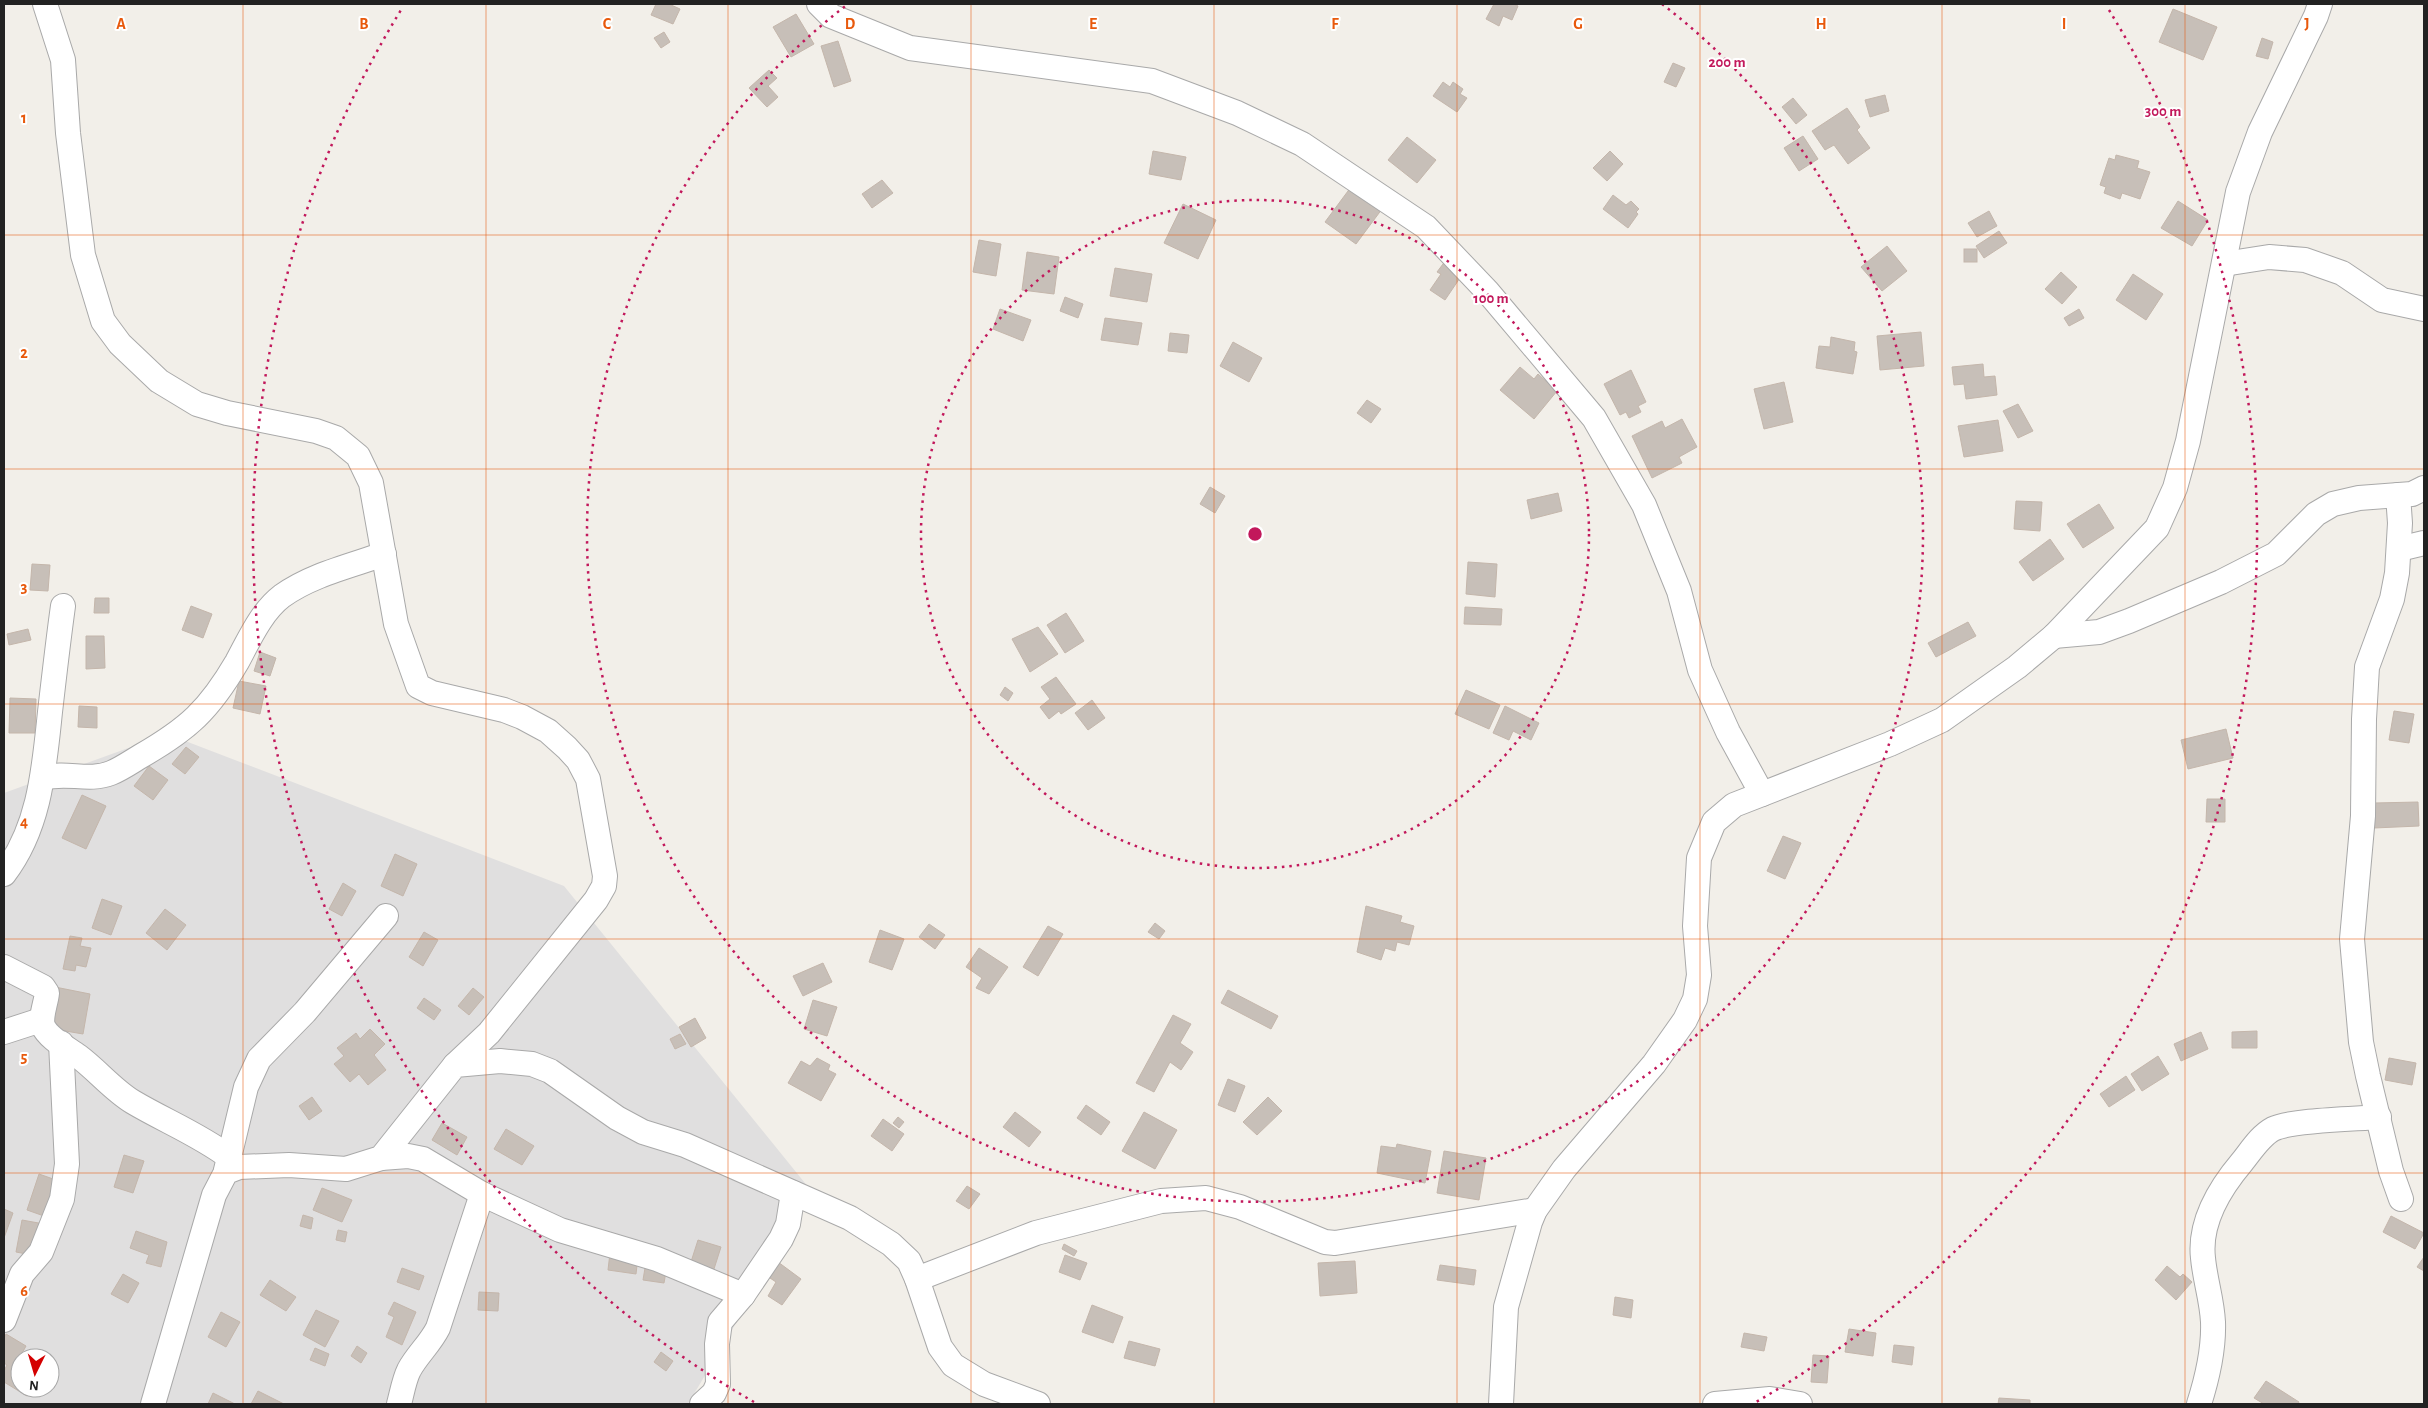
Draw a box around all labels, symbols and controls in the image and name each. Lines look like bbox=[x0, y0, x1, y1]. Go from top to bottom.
text: A bbox=[116, 16, 126, 32]
text: B bbox=[359, 16, 369, 32]
text: C bbox=[603, 16, 612, 32]
text: D bbox=[845, 16, 856, 32]
text: E bbox=[1089, 16, 1097, 32]
text: F bbox=[1331, 16, 1339, 32]
text: G bbox=[1573, 16, 1583, 32]
text: H bbox=[1815, 16, 1827, 32]
text: I bbox=[2062, 16, 2066, 32]
text: J bbox=[2304, 16, 2310, 32]
text: 200 m bbox=[1708, 55, 1746, 70]
text: 300 m bbox=[2145, 104, 2181, 119]
text: 1 bbox=[21, 110, 27, 126]
text: 100 m bbox=[1473, 291, 1509, 306]
text: 2 bbox=[20, 345, 28, 361]
centre of rings bbox=[1246, 525, 1264, 543]
text: 3 bbox=[21, 579, 28, 595]
text: 4 bbox=[20, 814, 28, 830]
text: 5 bbox=[21, 1049, 28, 1065]
text: 6 bbox=[20, 1283, 28, 1299]
north arrow bbox=[10, 1348, 60, 1398]
text: N bbox=[28, 1378, 39, 1392]

